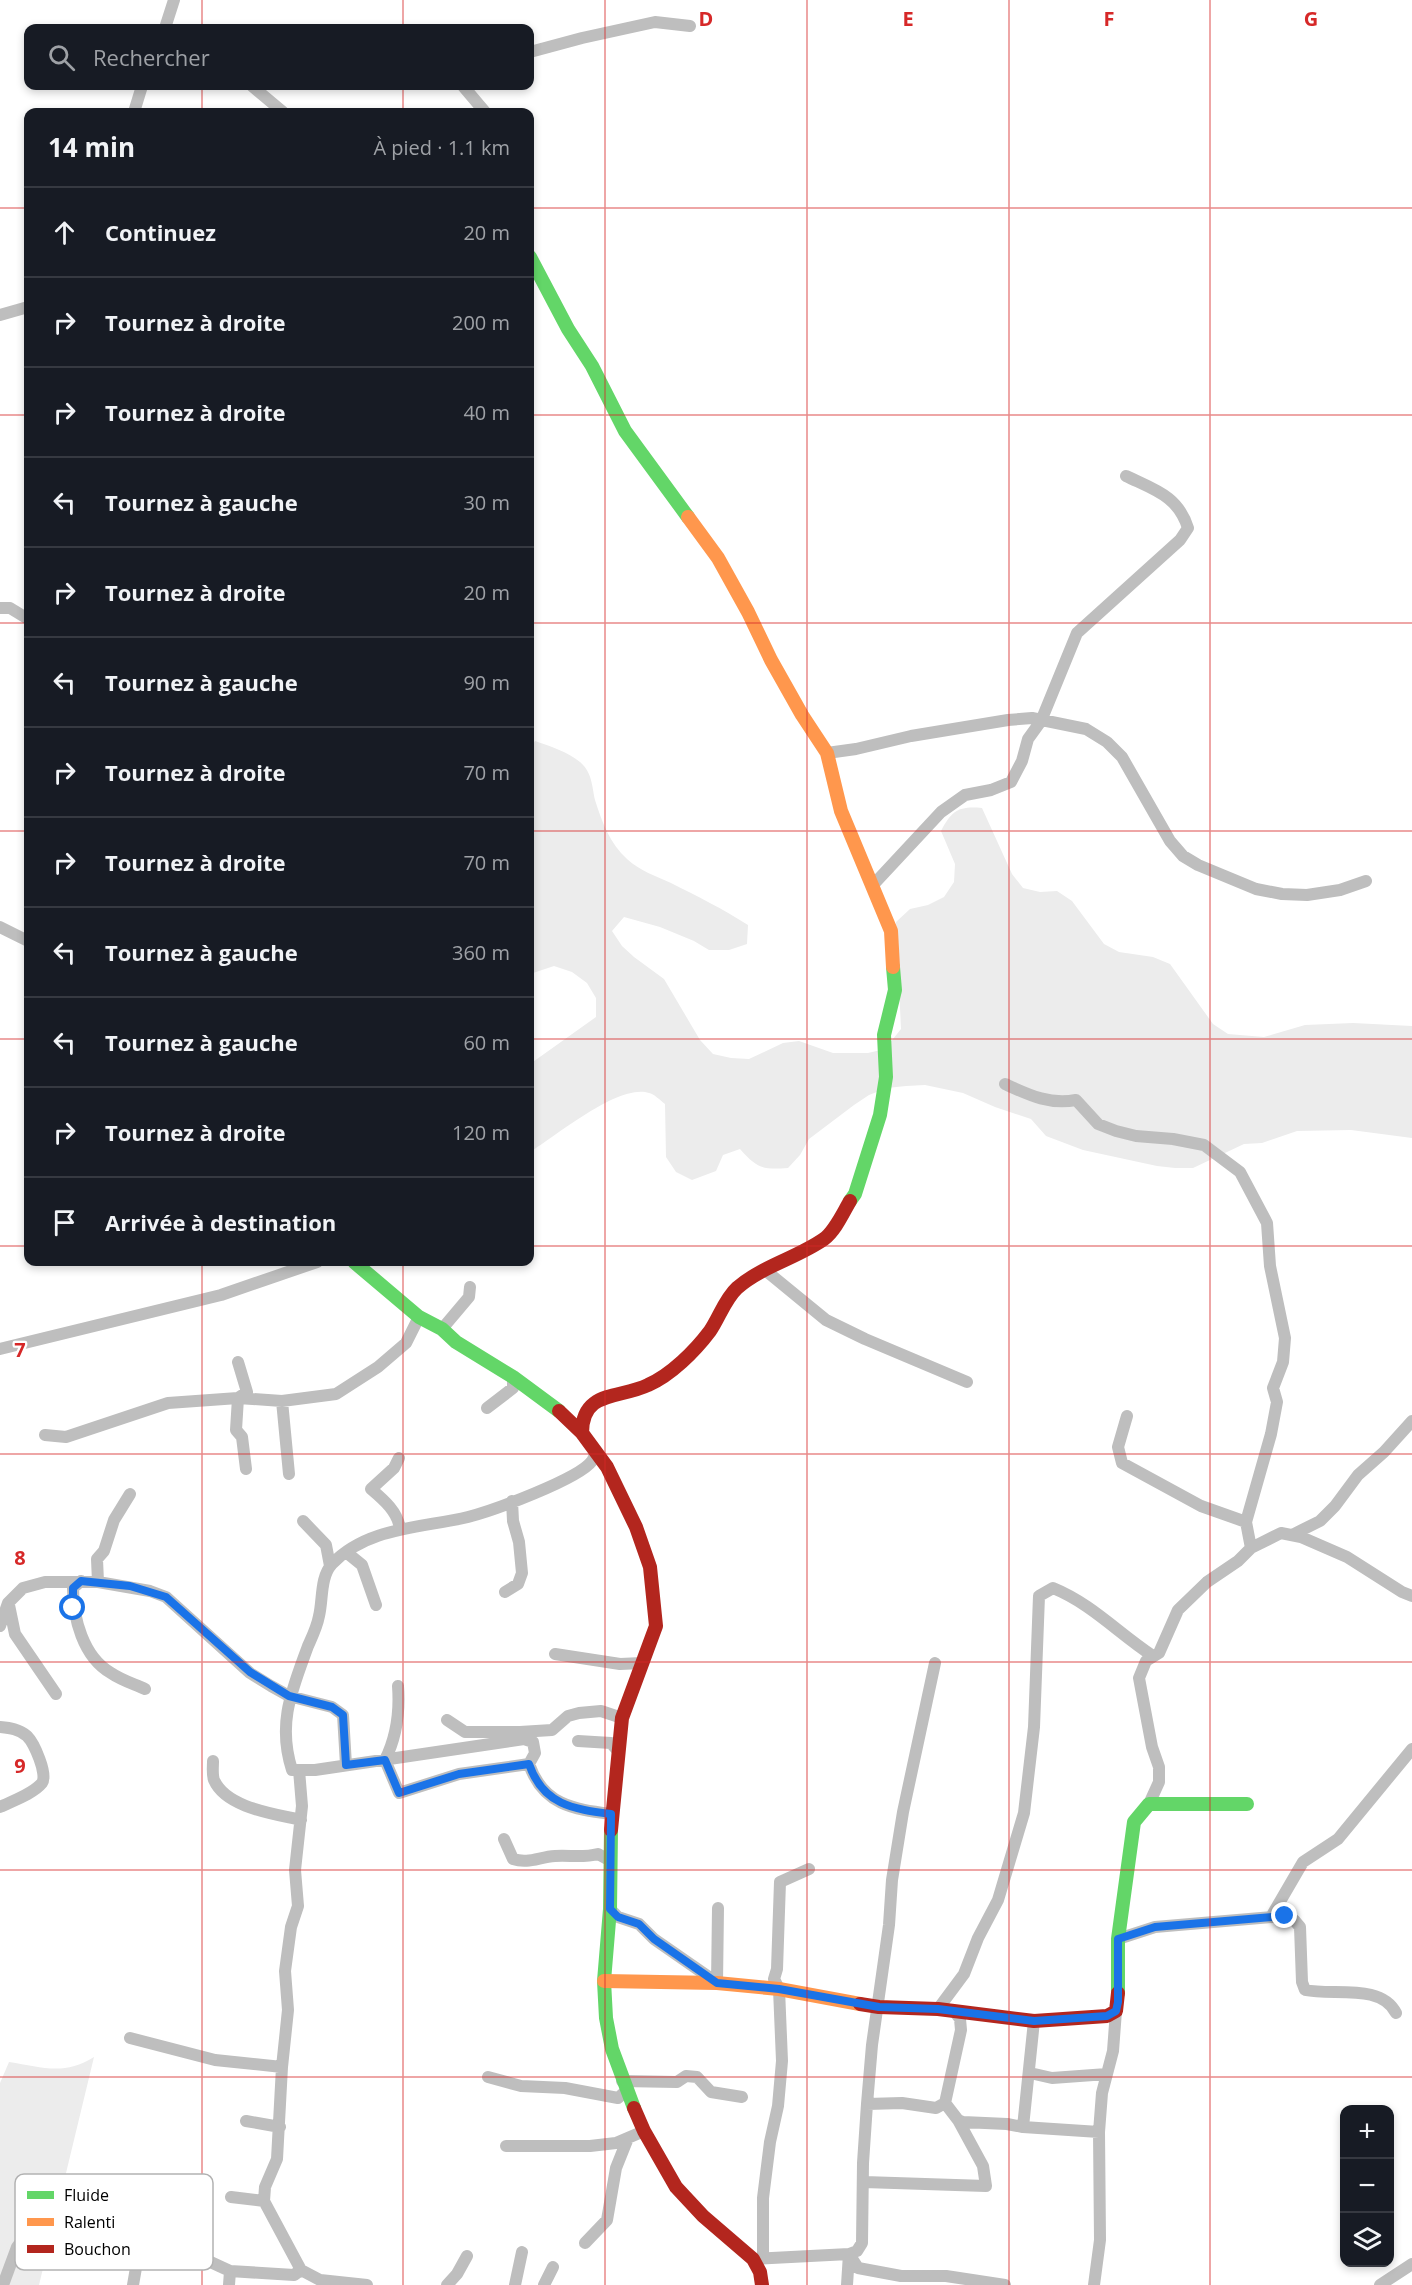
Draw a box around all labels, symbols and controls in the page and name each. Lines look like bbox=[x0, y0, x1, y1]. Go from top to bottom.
text: D bbox=[699, 5, 713, 32]
text: E bbox=[902, 5, 914, 32]
text: F bbox=[1104, 5, 1114, 32]
text: G bbox=[1304, 5, 1318, 32]
search box bbox=[24, 24, 534, 90]
icon: search bbox=[45, 41, 78, 74]
text: Rechercher bbox=[93, 42, 210, 72]
text: 14 min bbox=[48, 129, 135, 165]
text: À pied · 1.1 km bbox=[373, 134, 510, 161]
icon: ahead bbox=[48, 216, 81, 249]
text: Continuez bbox=[105, 217, 216, 247]
text: 20 m bbox=[463, 219, 510, 246]
icon: right bbox=[48, 306, 81, 339]
text: Tournez à droite bbox=[105, 307, 286, 337]
text: 200 m bbox=[452, 309, 510, 336]
icon: right bbox=[48, 396, 81, 429]
text: Tournez à droite bbox=[105, 397, 286, 427]
text: 40 m bbox=[463, 399, 510, 426]
icon: left bbox=[48, 486, 81, 519]
text: Tournez à gauche bbox=[105, 487, 298, 517]
text: 30 m bbox=[463, 489, 510, 516]
icon: right bbox=[48, 576, 81, 609]
text: Tournez à droite bbox=[105, 577, 286, 607]
text: 20 m bbox=[463, 579, 510, 606]
icon: left bbox=[48, 666, 81, 699]
text: Tournez à gauche bbox=[105, 667, 298, 697]
text: 90 m bbox=[463, 669, 510, 696]
icon: right bbox=[48, 756, 81, 789]
text: Tournez à droite bbox=[105, 757, 286, 787]
text: 70 m bbox=[463, 759, 510, 786]
icon: right bbox=[48, 846, 81, 879]
text: Tournez à droite bbox=[105, 847, 286, 877]
text: 70 m bbox=[463, 849, 510, 876]
icon: left bbox=[48, 936, 81, 969]
text: Tournez à gauche bbox=[105, 937, 298, 967]
text: 360 m bbox=[452, 939, 510, 966]
icon: left bbox=[48, 1026, 81, 1059]
text: Tournez à gauche bbox=[105, 1027, 298, 1057]
text: 60 m bbox=[463, 1029, 510, 1056]
icon: right bbox=[48, 1116, 81, 1149]
text: Tournez à droite bbox=[105, 1117, 286, 1147]
text: 120 m bbox=[452, 1119, 510, 1146]
icon: arrive bbox=[48, 1206, 81, 1239]
text: Arrivée à destination bbox=[105, 1207, 336, 1237]
text: 7 bbox=[14, 1336, 26, 1363]
text: 8 bbox=[14, 1544, 26, 1571]
route start bbox=[59, 1594, 85, 1620]
text: 9 bbox=[14, 1752, 26, 1779]
route end bbox=[1271, 1902, 1297, 1928]
map controls bbox=[1340, 2105, 1394, 2267]
button: + bbox=[1340, 2105, 1394, 2159]
button: − bbox=[1340, 2159, 1394, 2213]
legend bbox=[15, 2174, 213, 2270]
text: Fluide bbox=[64, 2184, 109, 2206]
text: Ralenti bbox=[64, 2211, 115, 2233]
button: layers bbox=[1340, 2213, 1394, 2267]
text: Bouchon bbox=[64, 2238, 131, 2260]

